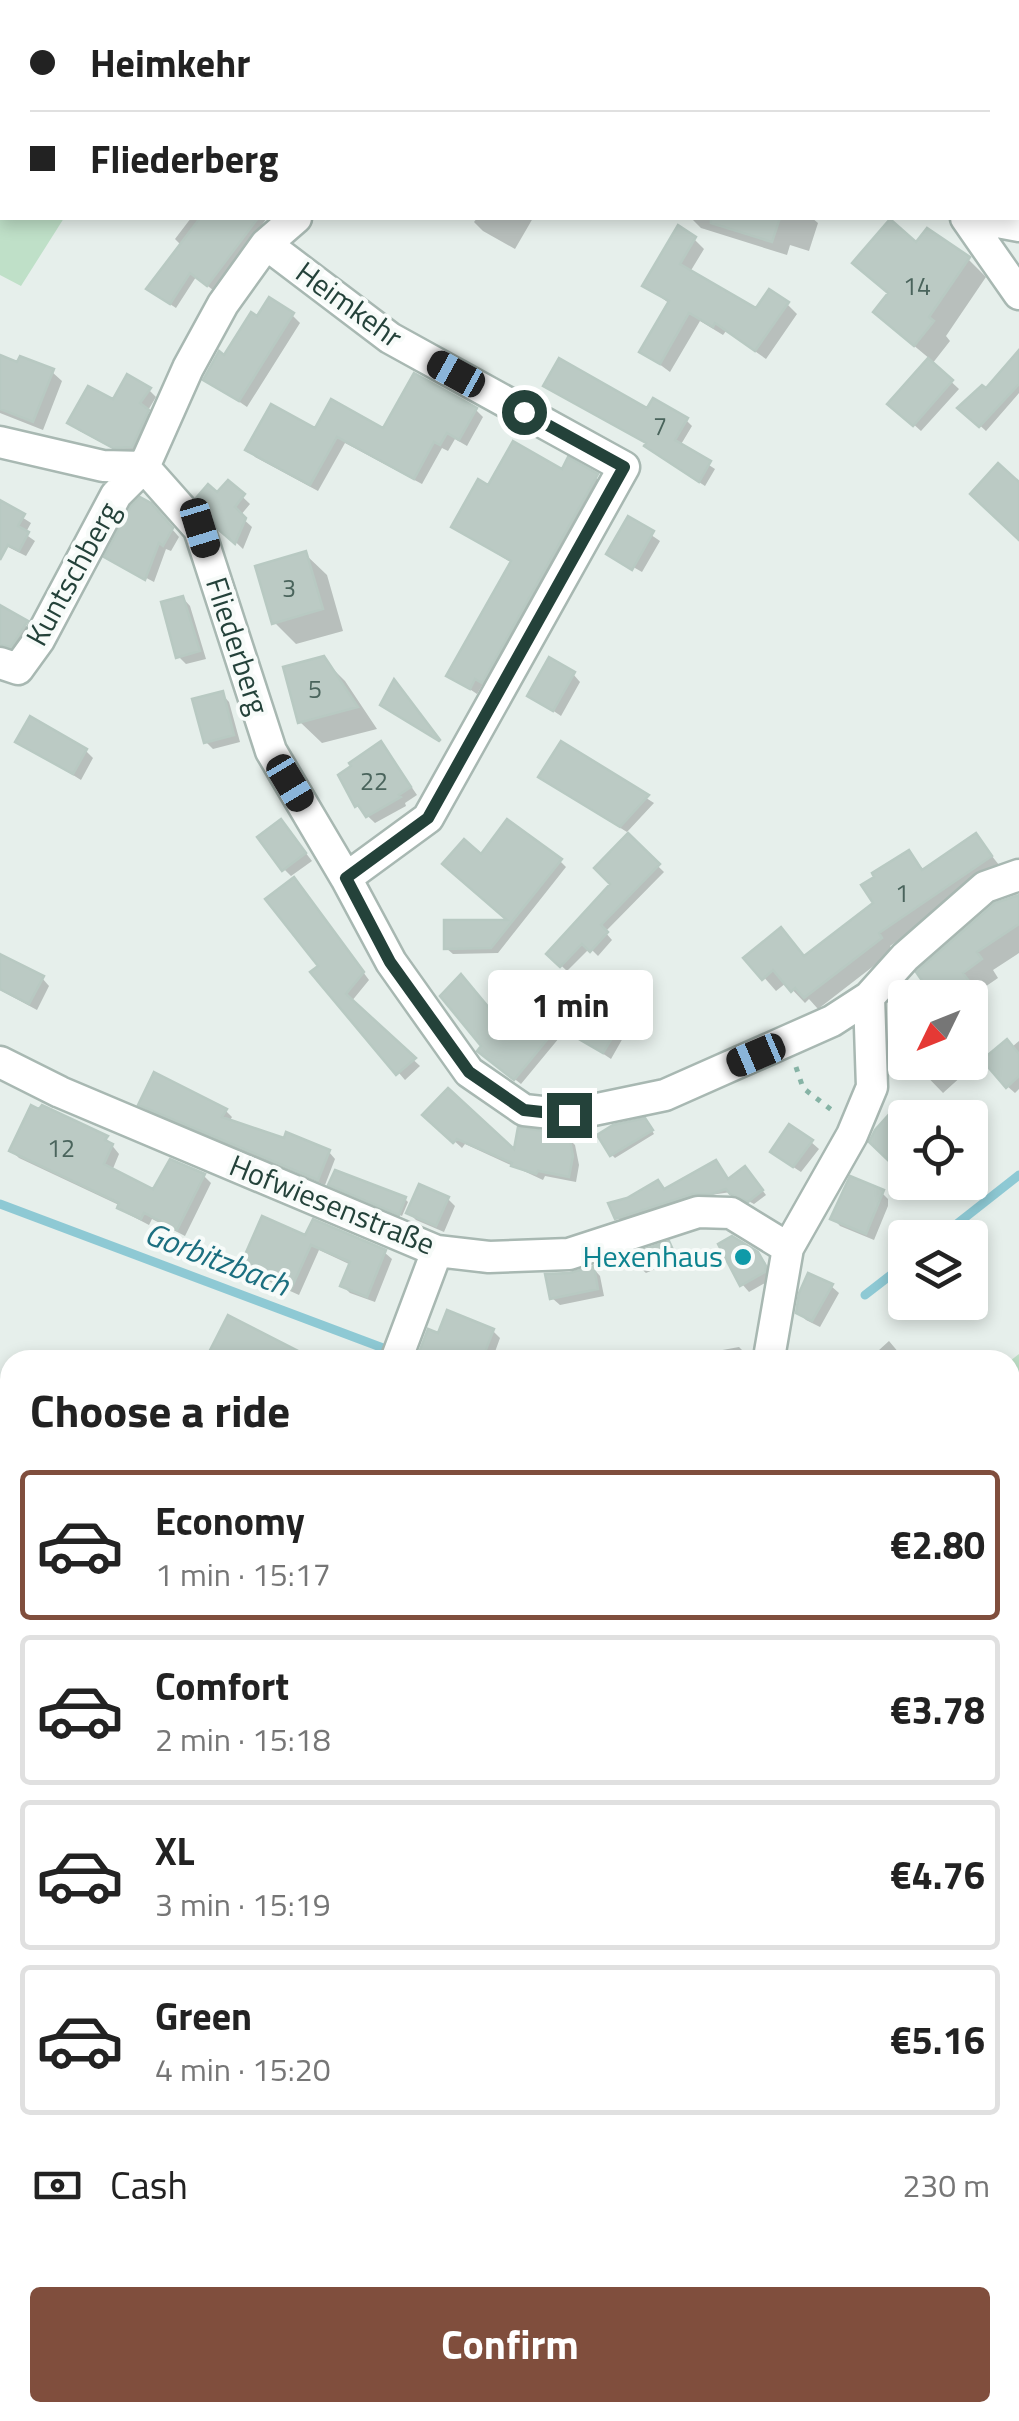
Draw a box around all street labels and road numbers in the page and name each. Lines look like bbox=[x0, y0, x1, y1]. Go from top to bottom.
street label: Heimkehr bbox=[287, 250, 413, 359]
street label: Kuntschberg bbox=[14, 493, 131, 654]
street label: Fliederberg bbox=[194, 571, 282, 720]
street label: Hofwiesenstraße bbox=[223, 1142, 442, 1266]

